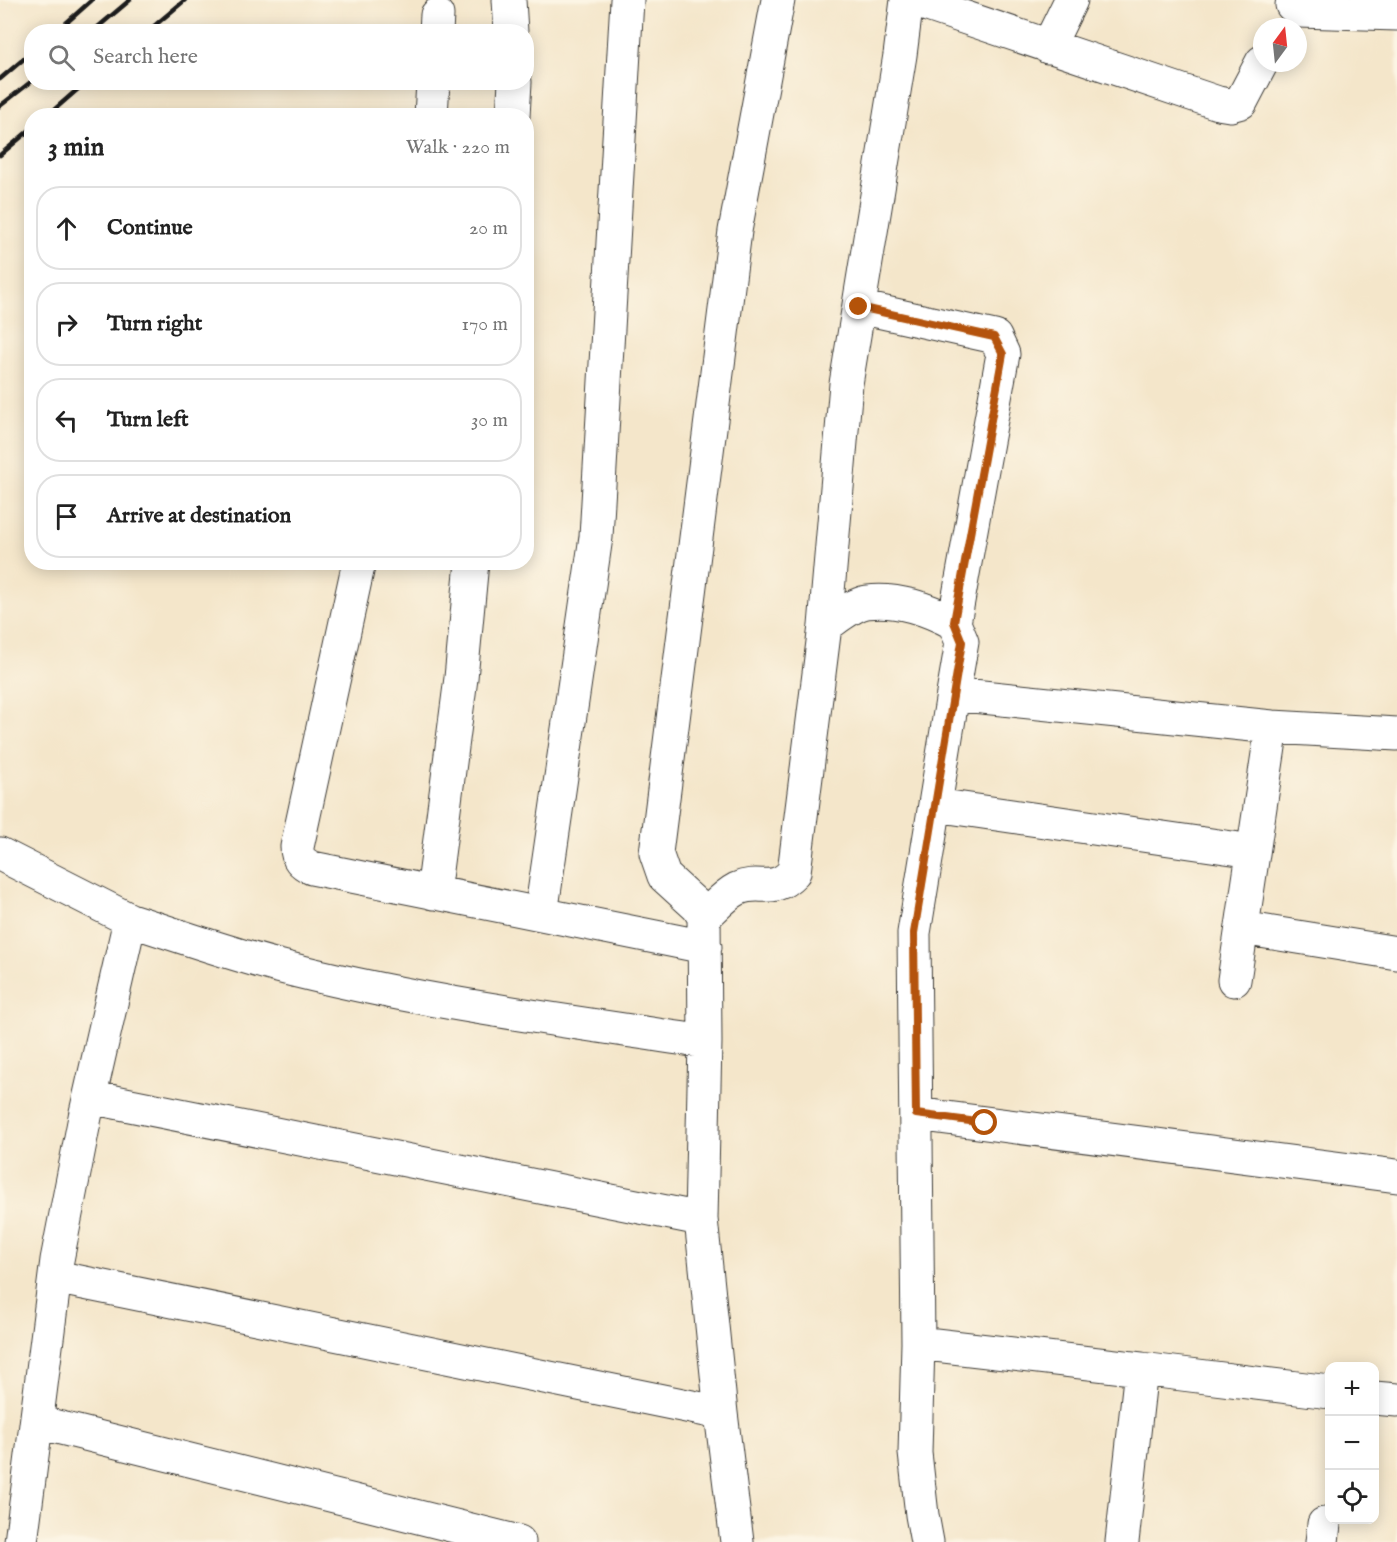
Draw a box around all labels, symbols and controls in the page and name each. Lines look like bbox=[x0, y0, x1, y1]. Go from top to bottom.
north arrow bbox=[1253, 18, 1307, 72]
search box bbox=[24, 24, 534, 90]
icon: search bbox=[45, 41, 78, 74]
text: Search here bbox=[93, 43, 198, 71]
text: 3 min bbox=[48, 131, 104, 164]
text: Walk · 220 m bbox=[406, 135, 510, 160]
icon: ahead bbox=[50, 212, 83, 245]
text: Continue bbox=[107, 214, 193, 242]
text: 20 m bbox=[469, 216, 508, 241]
route end bbox=[845, 293, 871, 319]
icon: right bbox=[50, 308, 83, 341]
text: Turn right bbox=[107, 310, 202, 338]
text: 170 m bbox=[462, 312, 508, 337]
icon: left bbox=[50, 404, 83, 437]
text: Turn left bbox=[107, 406, 189, 434]
text: 30 m bbox=[471, 408, 508, 433]
icon: arrive bbox=[50, 500, 83, 533]
text: Arrive at destination bbox=[107, 502, 291, 530]
route start bbox=[971, 1109, 997, 1135]
map controls bbox=[1325, 1362, 1379, 1524]
button: + bbox=[1325, 1362, 1379, 1416]
button: − bbox=[1325, 1416, 1379, 1470]
button: locate bbox=[1325, 1470, 1379, 1524]

